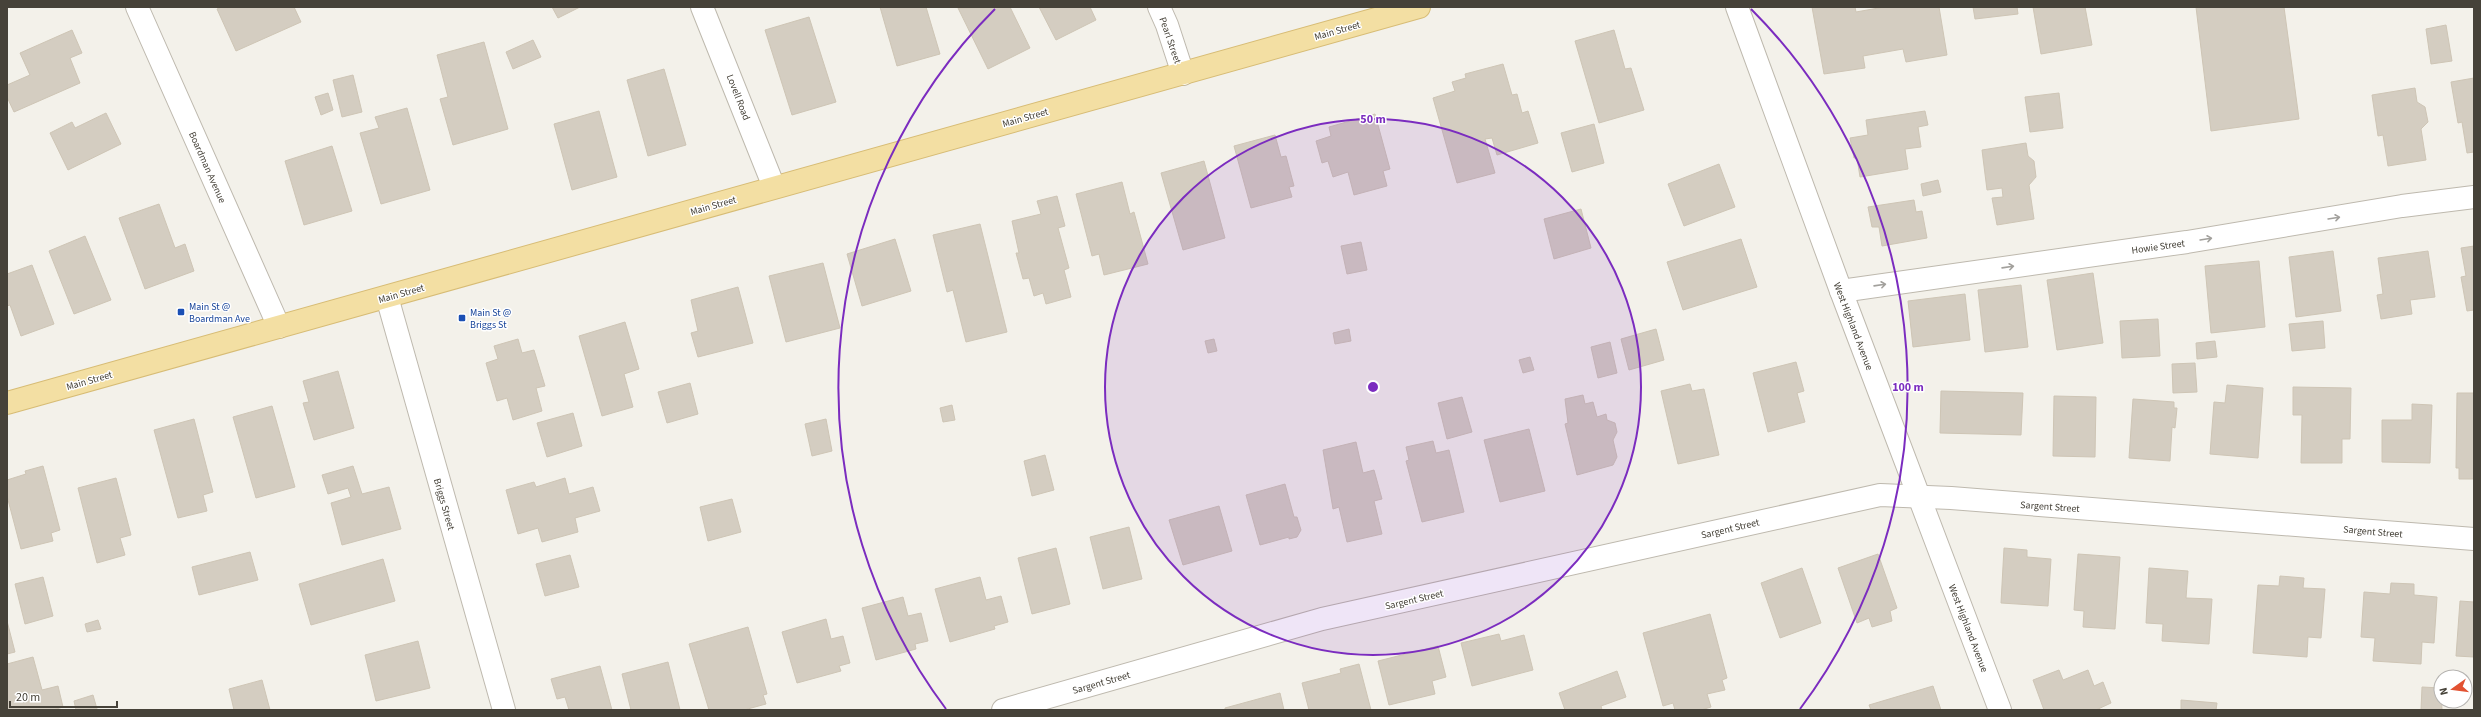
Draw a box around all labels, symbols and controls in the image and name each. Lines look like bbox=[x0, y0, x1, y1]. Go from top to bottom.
street label: Pearl Street bbox=[1156, 15, 1185, 66]
street label: Main Street bbox=[1313, 18, 1363, 44]
street label: Lovell Road bbox=[723, 72, 753, 122]
street label: Main Street bbox=[1001, 105, 1051, 131]
text: 50 m bbox=[1360, 111, 1386, 128]
street label: Boardman Avenue bbox=[185, 130, 229, 205]
street label: Main Street bbox=[689, 193, 739, 219]
one-way arrow bbox=[2328, 213, 2341, 221]
one-way arrow bbox=[2199, 235, 2212, 243]
street label: Howie Street bbox=[2131, 236, 2186, 258]
one-way arrow bbox=[2001, 263, 2014, 271]
street label: West Highland Avenue bbox=[1830, 280, 1876, 372]
street label: Main Street bbox=[377, 281, 427, 307]
one-way arrow bbox=[1873, 282, 1886, 289]
place label: Main St @ Boardman Ave bbox=[189, 300, 250, 326]
place label: Main St @ Briggs St bbox=[470, 306, 511, 332]
marker: Main St @ Boardman Ave bbox=[176, 307, 186, 317]
marker: Main St @ Briggs St bbox=[457, 313, 467, 323]
street label: Main Street bbox=[65, 368, 115, 394]
text: 100 m bbox=[1892, 379, 1924, 396]
centre of rings bbox=[1366, 380, 1380, 394]
street label: Briggs Street bbox=[430, 477, 458, 532]
street label: Sargent Street bbox=[2020, 498, 2081, 516]
street label: Sargent Street bbox=[1700, 515, 1761, 542]
street label: Sargent Street bbox=[2343, 522, 2404, 542]
street label: West Highland Avenue bbox=[1945, 582, 1991, 674]
street label: Sargent Street bbox=[1384, 586, 1445, 613]
street label: Sargent Street bbox=[1071, 668, 1132, 698]
north arrow bbox=[2433, 669, 2473, 709]
scale bar bbox=[10, 683, 117, 709]
text: N bbox=[2436, 686, 2452, 697]
text: 20 m bbox=[16, 689, 40, 706]

